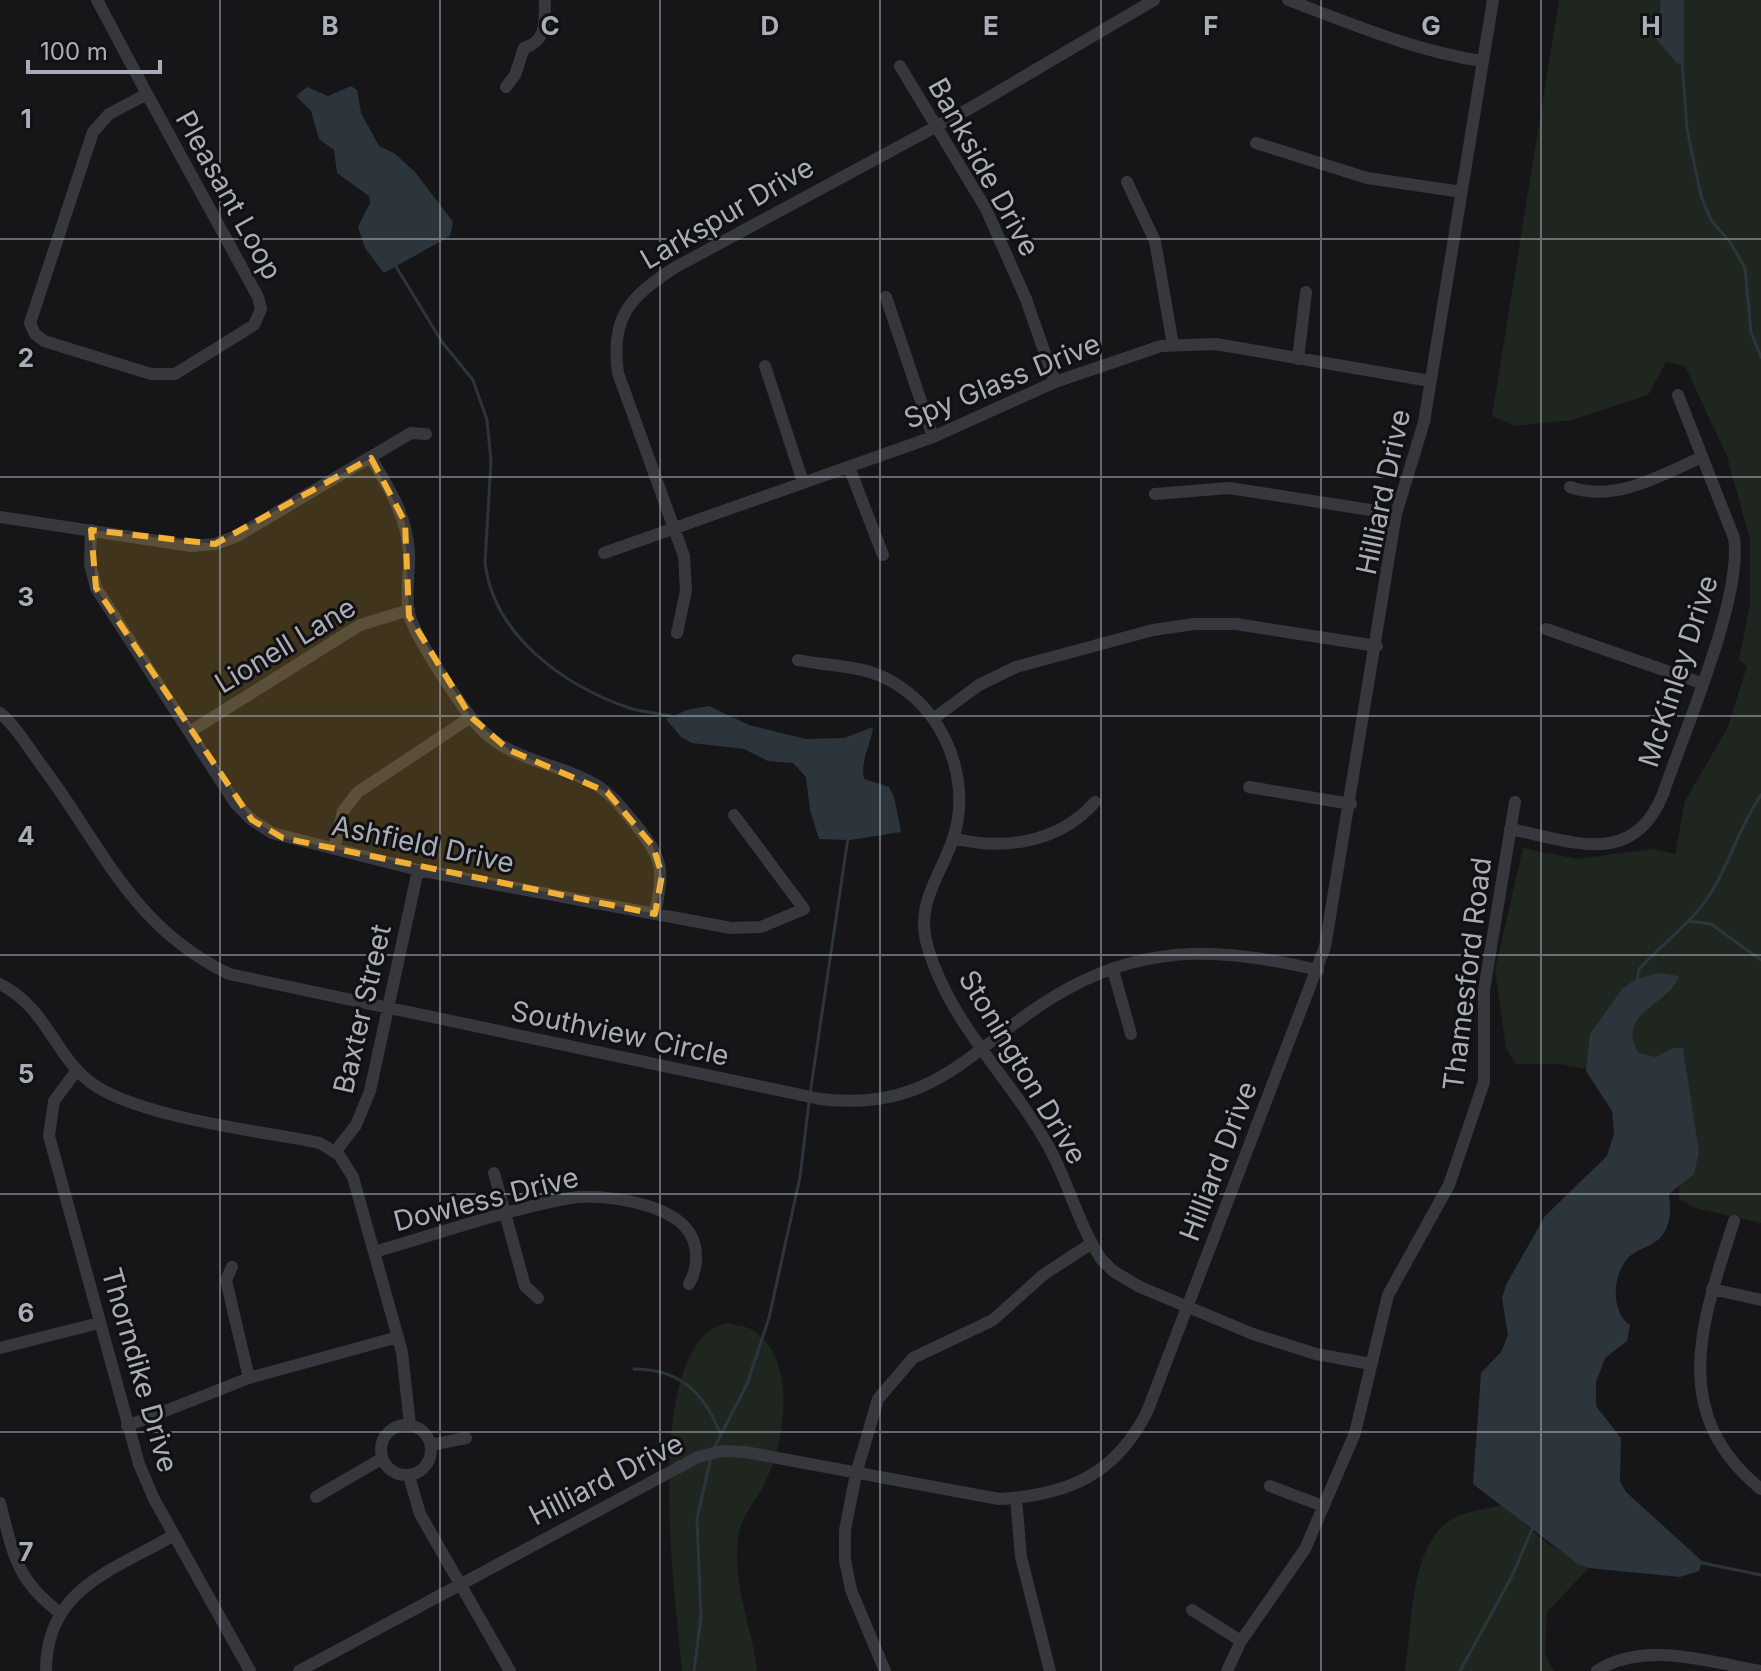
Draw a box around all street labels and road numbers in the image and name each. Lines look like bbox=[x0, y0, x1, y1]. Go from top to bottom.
street label: Bankside Drive bbox=[921, 72, 1047, 262]
street label: Pleasant Loop bbox=[169, 105, 289, 285]
street label: Larkspur Drive bbox=[634, 150, 820, 276]
street label: Spy Glass Drive bbox=[899, 326, 1105, 436]
street label: Hilliard Drive bbox=[1349, 406, 1417, 578]
street label: McKinley Drive bbox=[1631, 571, 1725, 771]
street label: Lionell Lane bbox=[208, 590, 362, 700]
street label: Ashfield Drive bbox=[329, 808, 517, 880]
street label: Thamesford Road bbox=[1436, 855, 1498, 1093]
street label: Baxter Street bbox=[326, 921, 398, 1097]
street label: Stonington Drive bbox=[952, 964, 1094, 1170]
street label: Southview Circle bbox=[508, 993, 732, 1073]
street label: Hilliard Drive bbox=[1172, 1076, 1264, 1246]
street label: Dowless Drive bbox=[390, 1160, 582, 1238]
street label: Thorndike Drive bbox=[95, 1264, 185, 1476]
street label: Hilliard Drive bbox=[523, 1426, 689, 1532]

